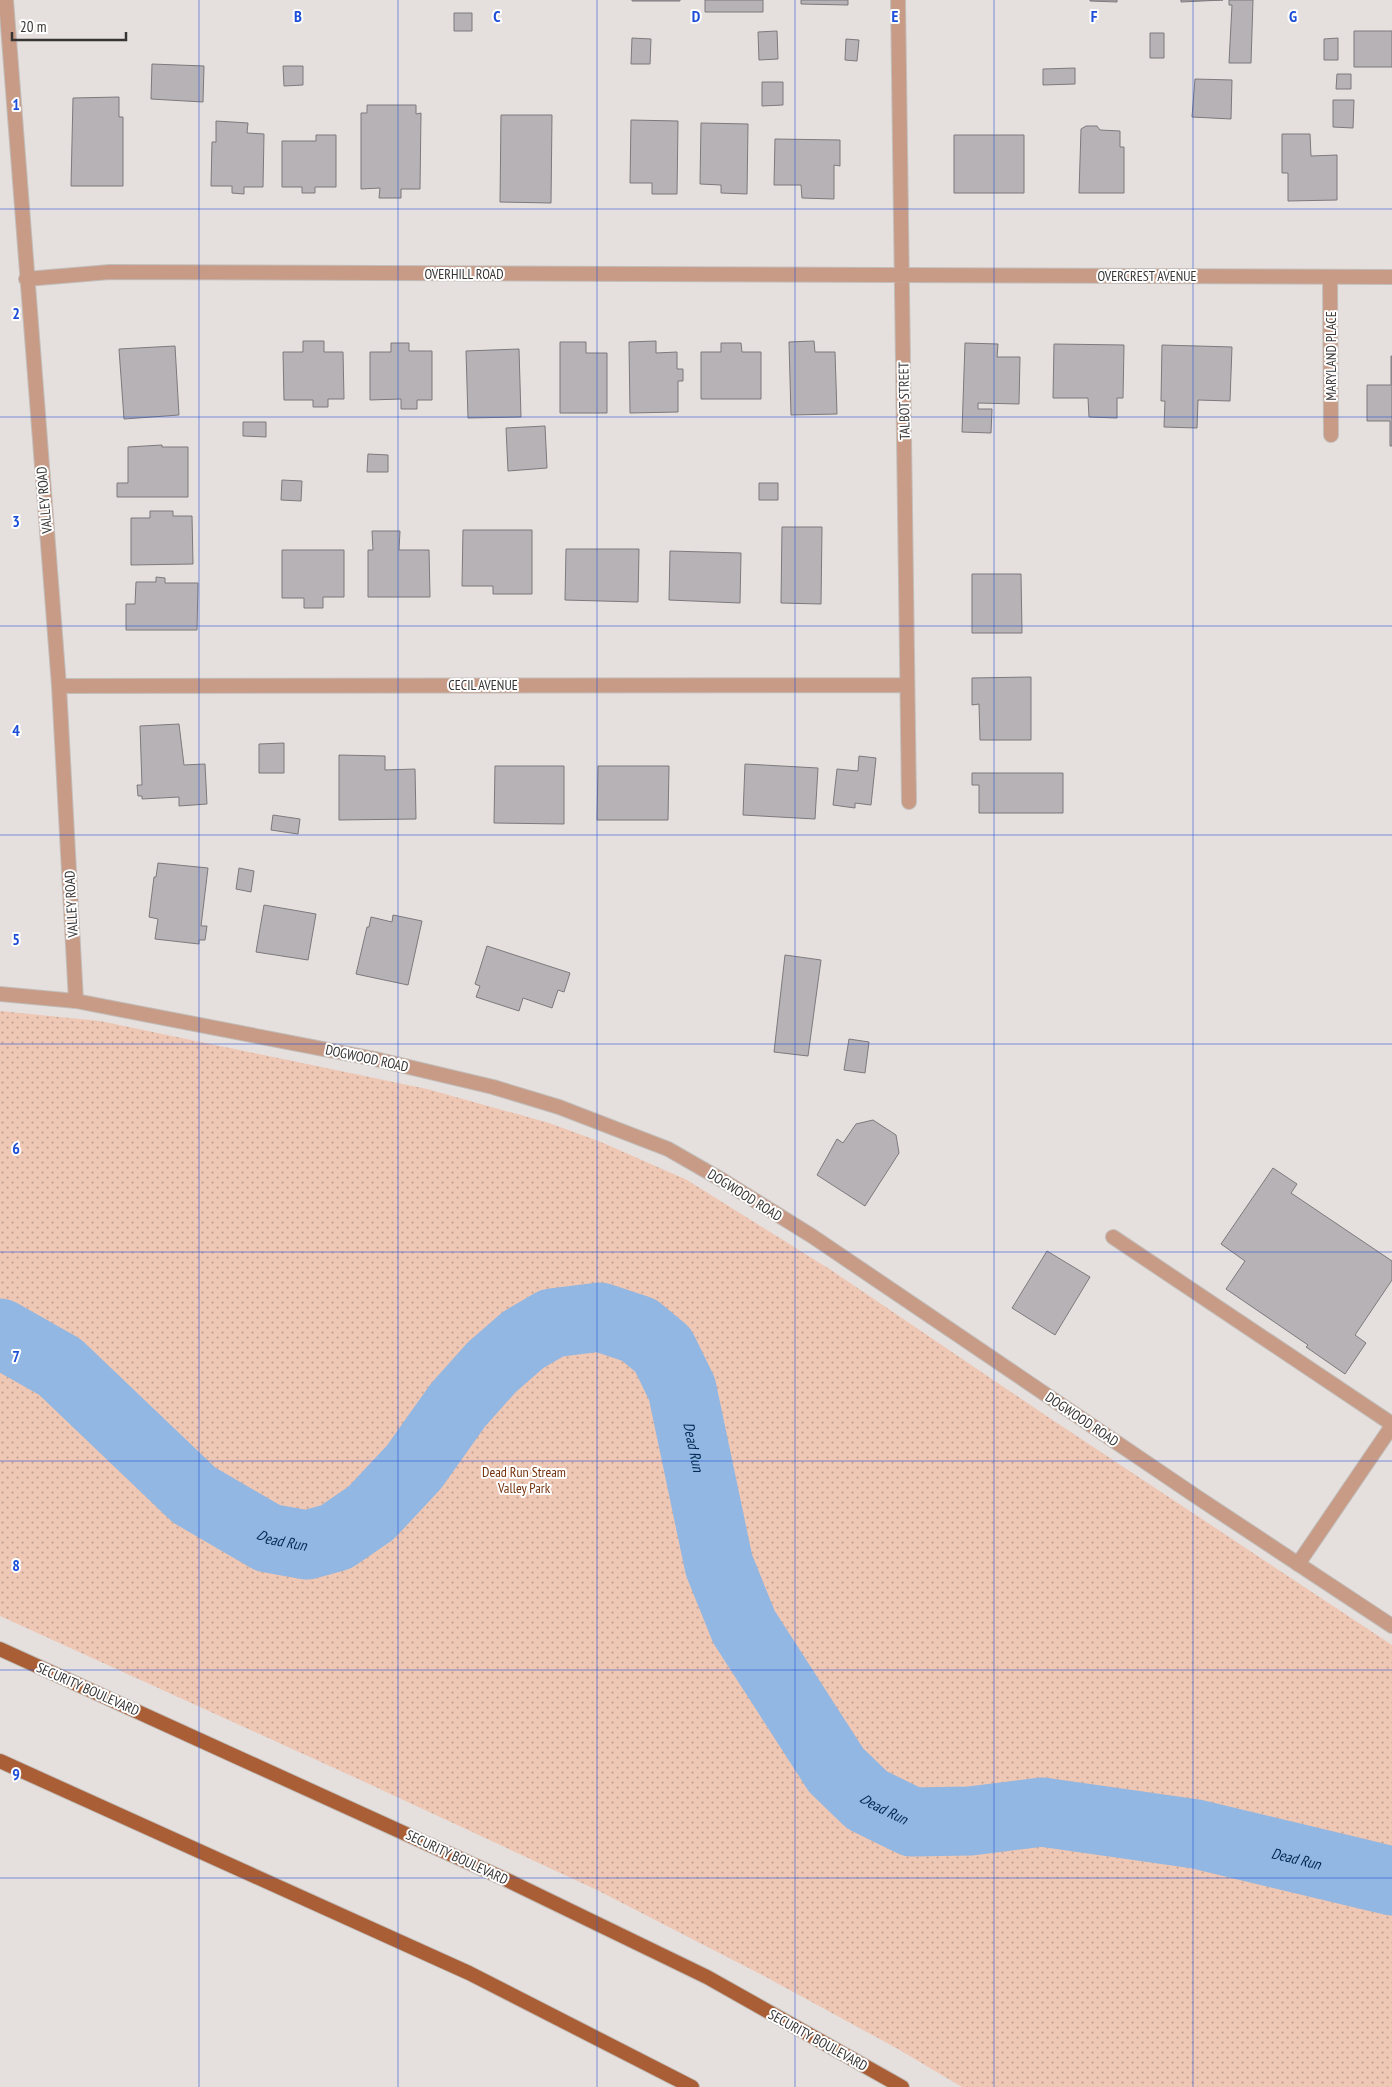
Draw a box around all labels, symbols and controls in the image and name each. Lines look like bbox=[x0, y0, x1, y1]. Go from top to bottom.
text: B bbox=[294, 6, 302, 26]
text: C bbox=[493, 6, 501, 26]
text: D bbox=[692, 6, 701, 26]
text: E bbox=[892, 6, 899, 26]
text: F bbox=[1091, 6, 1098, 26]
text: G bbox=[1289, 6, 1297, 26]
scale bar bbox=[12, 10, 126, 42]
text: 20 m bbox=[20, 17, 46, 36]
text: 1 bbox=[12, 94, 20, 114]
street label: OVERHILL ROAD bbox=[424, 265, 504, 283]
street label: OVERCREST AVENUE bbox=[1097, 267, 1197, 285]
text: 2 bbox=[12, 303, 20, 323]
street label: MARYLAND PLACE bbox=[1322, 311, 1340, 401]
street label: TALBOT STREET bbox=[894, 361, 914, 440]
street label: VALLEY ROAD bbox=[32, 466, 56, 535]
text: 3 bbox=[12, 511, 20, 531]
street label: CECIL AVENUE bbox=[448, 676, 518, 694]
text: 4 bbox=[12, 720, 20, 740]
street label: VALLEY ROAD bbox=[60, 870, 82, 939]
text: 5 bbox=[12, 929, 20, 949]
street label: DOGWOOD ROAD bbox=[324, 1040, 410, 1076]
text: 6 bbox=[12, 1138, 20, 1158]
street label: DOGWOOD ROAD bbox=[704, 1165, 786, 1225]
text: 7 bbox=[12, 1346, 20, 1366]
street label: DOGWOOD ROAD bbox=[1042, 1388, 1122, 1450]
water label: Dead Run bbox=[680, 1420, 709, 1475]
park label: Dead Run Stream Valley Park bbox=[482, 1463, 566, 1497]
water label: Dead Run bbox=[254, 1524, 310, 1555]
text: 8 bbox=[12, 1555, 20, 1575]
street label: SECURITY BOULEVARD bbox=[34, 1658, 142, 1720]
text: 9 bbox=[12, 1764, 20, 1784]
water label: Dead Run bbox=[856, 1789, 912, 1829]
street label: SECURITY BOULEVARD bbox=[403, 1825, 511, 1889]
water label: Dead Run bbox=[1270, 1843, 1324, 1873]
street label: SECURITY BOULEVARD bbox=[765, 2005, 871, 2075]

